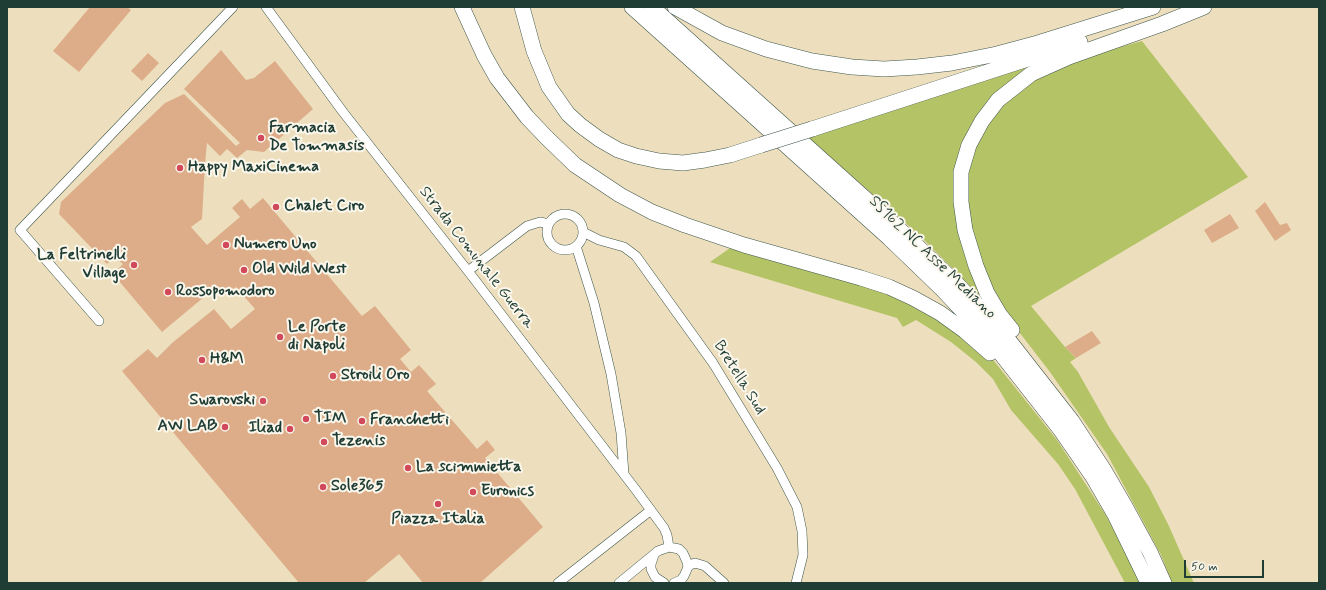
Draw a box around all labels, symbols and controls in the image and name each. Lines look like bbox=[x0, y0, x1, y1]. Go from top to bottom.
place label: Farmacia De Tommasis bbox=[269, 119, 364, 157]
marker: Farmacia De Tommasis bbox=[256, 133, 266, 143]
place label: Happy MaxiCinema bbox=[188, 158, 319, 178]
marker: Happy MaxiCinema bbox=[175, 163, 185, 173]
street label: Strada Comunale Guerra bbox=[414, 183, 538, 333]
street label: SS162 NC Asse Mediano bbox=[864, 192, 1000, 324]
place label: Chalet Ciro bbox=[284, 197, 364, 217]
marker: Chalet Ciro bbox=[271, 202, 281, 212]
place label: Numero Uno bbox=[234, 235, 317, 255]
marker: Numero Uno bbox=[221, 240, 231, 250]
place label: La Feltrinelli Village bbox=[37, 246, 126, 284]
marker: La Feltrinelli Village bbox=[129, 260, 139, 270]
place label: Old Wild West bbox=[252, 260, 347, 280]
marker: Old Wild West bbox=[239, 265, 249, 275]
place label: Rossopomodoro bbox=[176, 282, 274, 302]
marker: Rossopomodoro bbox=[163, 287, 173, 297]
place label: Le Porte di Napoli bbox=[288, 318, 346, 356]
marker: Le Porte di Napoli bbox=[275, 332, 285, 342]
street label: Bretella Sud bbox=[709, 337, 769, 419]
place label: H&M bbox=[210, 350, 244, 370]
marker: H&M bbox=[197, 355, 207, 365]
place label: Stroili Oro bbox=[341, 366, 409, 386]
marker: Stroili Oro bbox=[328, 371, 338, 381]
place label: Swarovski bbox=[189, 391, 255, 411]
marker: Swarovski bbox=[258, 396, 268, 406]
place label: TIM bbox=[314, 409, 347, 429]
place label: Franchetti bbox=[370, 411, 449, 431]
marker: TIM bbox=[301, 414, 311, 424]
marker: Franchetti bbox=[357, 416, 367, 426]
place label: AW LAB bbox=[158, 417, 217, 437]
place label: Iliad bbox=[249, 419, 282, 439]
marker: AW LAB bbox=[220, 422, 230, 432]
marker: Iliad bbox=[285, 424, 295, 434]
place label: Tezenis bbox=[332, 432, 385, 452]
marker: Tezenis bbox=[319, 437, 329, 447]
place label: La scimmietta bbox=[416, 458, 521, 478]
marker: La scimmietta bbox=[403, 463, 413, 473]
place label: Sole365 bbox=[331, 477, 383, 497]
marker: Sole365 bbox=[318, 482, 328, 492]
place label: Euronics bbox=[481, 482, 534, 502]
marker: Euronics bbox=[468, 487, 478, 497]
marker: Piazza Italia bbox=[433, 499, 443, 509]
place label: Piazza Italia bbox=[391, 510, 485, 530]
scale bar bbox=[1186, 552, 1266, 578]
text: 50 m bbox=[1191, 559, 1218, 575]

